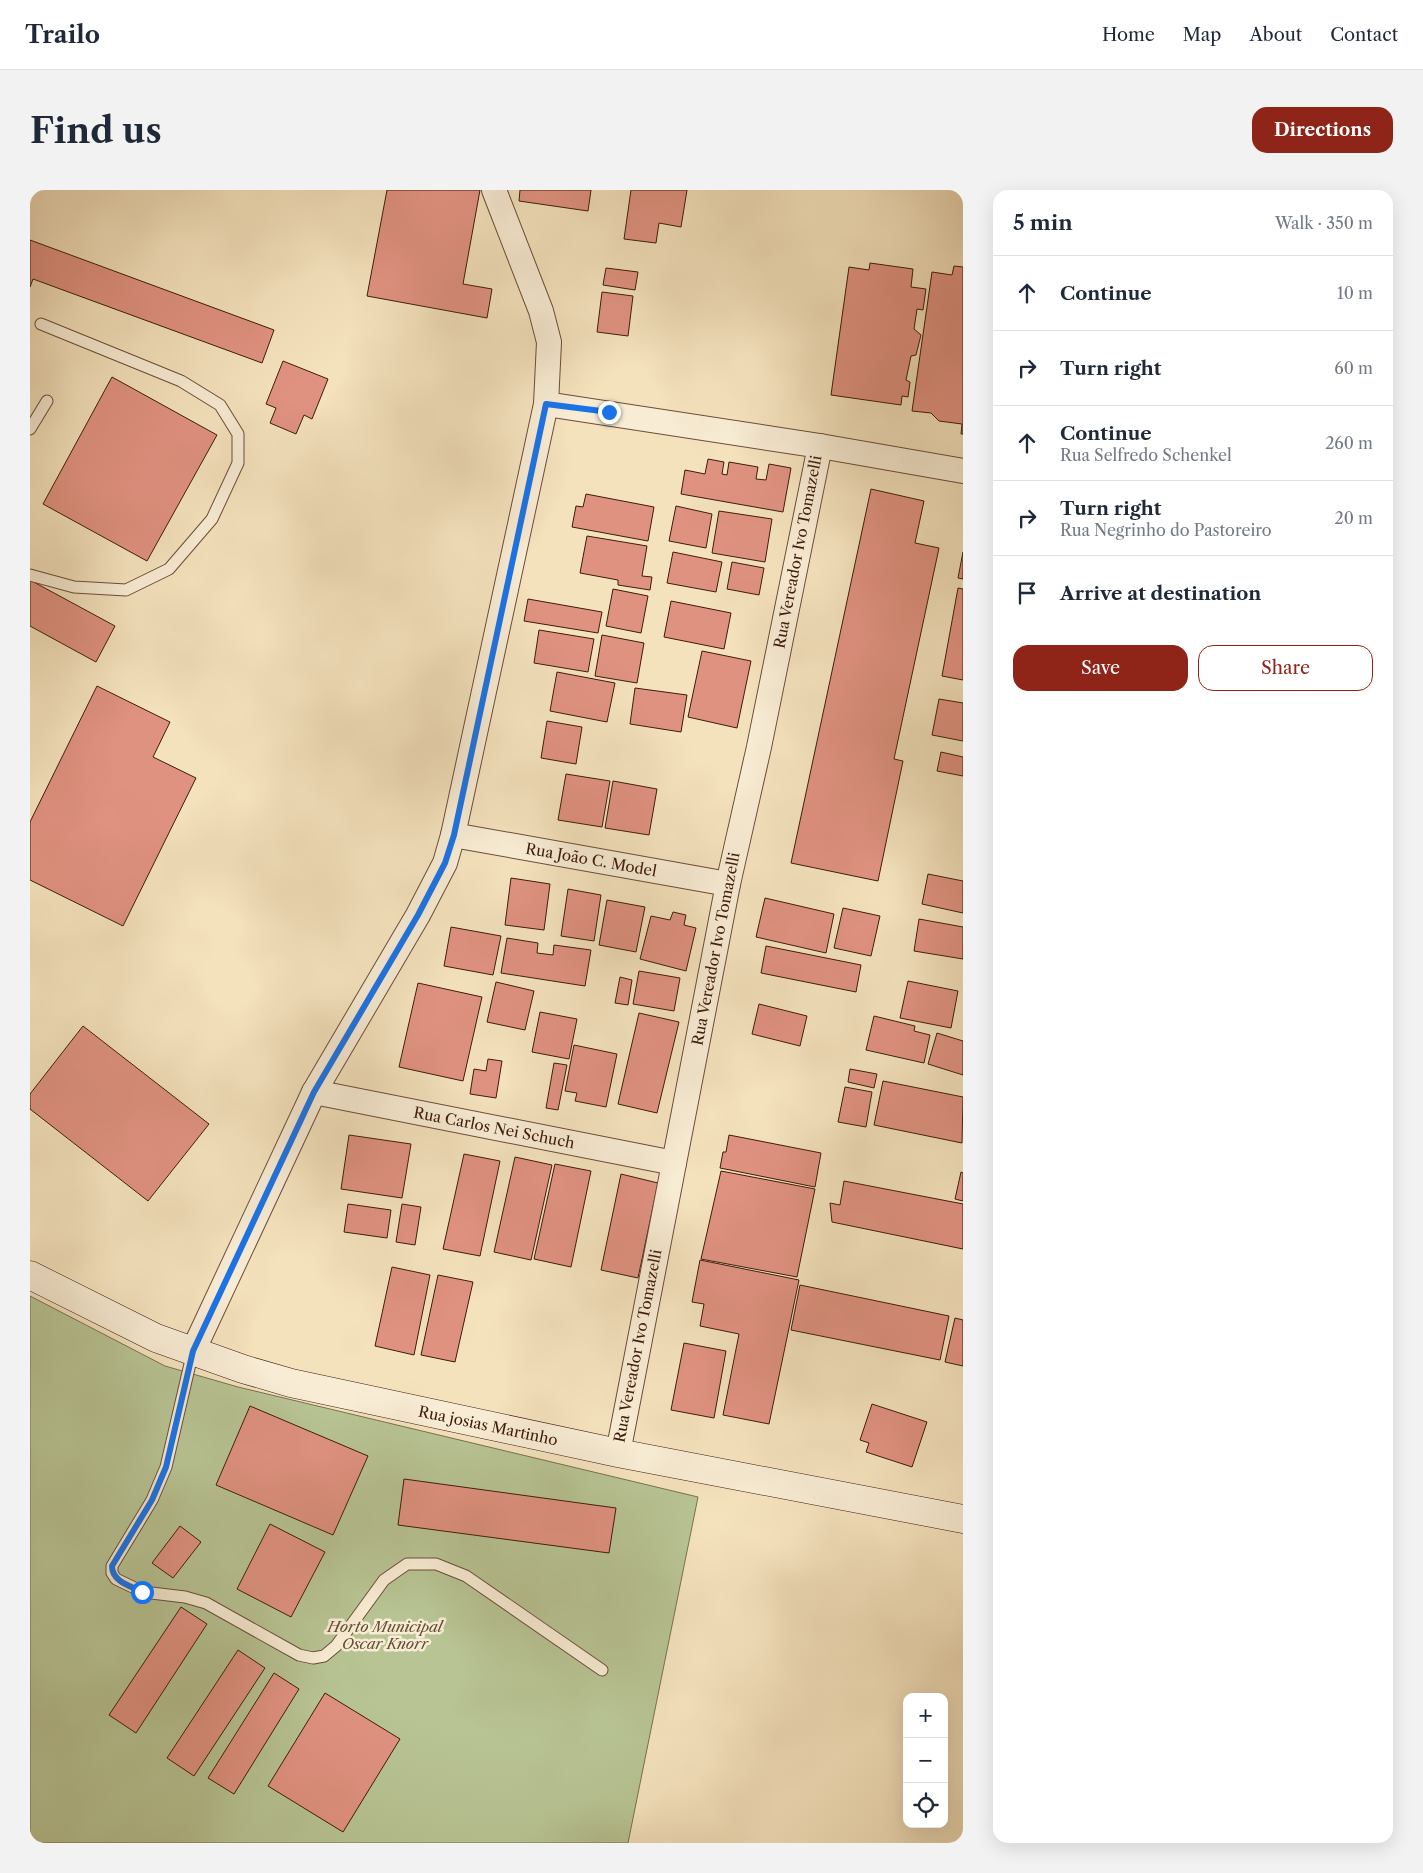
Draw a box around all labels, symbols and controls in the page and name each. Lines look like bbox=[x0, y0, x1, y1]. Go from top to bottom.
text: Trailo bbox=[25, 20, 100, 49]
text: Home bbox=[1102, 24, 1155, 46]
text: Map bbox=[1183, 24, 1221, 46]
text: About bbox=[1249, 24, 1302, 46]
text: Contact bbox=[1330, 24, 1398, 46]
button: Directions bbox=[1252, 107, 1393, 153]
text: Find us bbox=[30, 109, 162, 152]
text: 5 min bbox=[1013, 210, 1073, 235]
text: Walk · 350 m bbox=[1275, 213, 1373, 233]
icon: ahead bbox=[1013, 279, 1041, 307]
text: Continue bbox=[1060, 282, 1152, 305]
text: 10 m bbox=[1337, 283, 1373, 303]
icon: right bbox=[1013, 354, 1041, 382]
text: Turn right bbox=[1060, 357, 1161, 380]
text: 60 m bbox=[1334, 358, 1373, 378]
route end bbox=[598, 401, 621, 424]
text: Continue bbox=[1060, 422, 1152, 445]
icon: ahead bbox=[1013, 429, 1041, 457]
text: 260 m bbox=[1325, 433, 1373, 453]
text: Rua Selfredo Schenkel bbox=[1060, 445, 1232, 465]
street label: Rua Vereador Ivo Tomazelli bbox=[769, 453, 826, 650]
text: Turn right bbox=[1060, 497, 1161, 520]
icon: right bbox=[1013, 504, 1041, 532]
text: 20 m bbox=[1334, 508, 1373, 528]
text: Rua Negrinho do Pastoreiro bbox=[1060, 520, 1272, 540]
icon: arrive bbox=[1013, 579, 1041, 607]
text: Arrive at destination bbox=[1060, 582, 1261, 605]
button: Save bbox=[1013, 645, 1188, 691]
button: Share bbox=[1198, 645, 1373, 691]
street label: Rua João C. Model bbox=[524, 839, 659, 880]
street label: Rua Vereador Ivo Tomazelli bbox=[687, 850, 744, 1047]
street label: Rua Carlos Nei Schuch bbox=[412, 1103, 577, 1153]
street label: Rua Vereador Ivo Tomazelli bbox=[609, 1247, 666, 1444]
street label: Rua josias Martinho bbox=[417, 1401, 560, 1450]
route start bbox=[131, 1581, 154, 1604]
park label: Horto Municipal Oscar Knorr bbox=[326, 1617, 445, 1653]
map controls bbox=[903, 1693, 948, 1828]
button: + bbox=[903, 1693, 948, 1738]
button: − bbox=[903, 1738, 948, 1783]
button: locate bbox=[903, 1783, 948, 1828]

